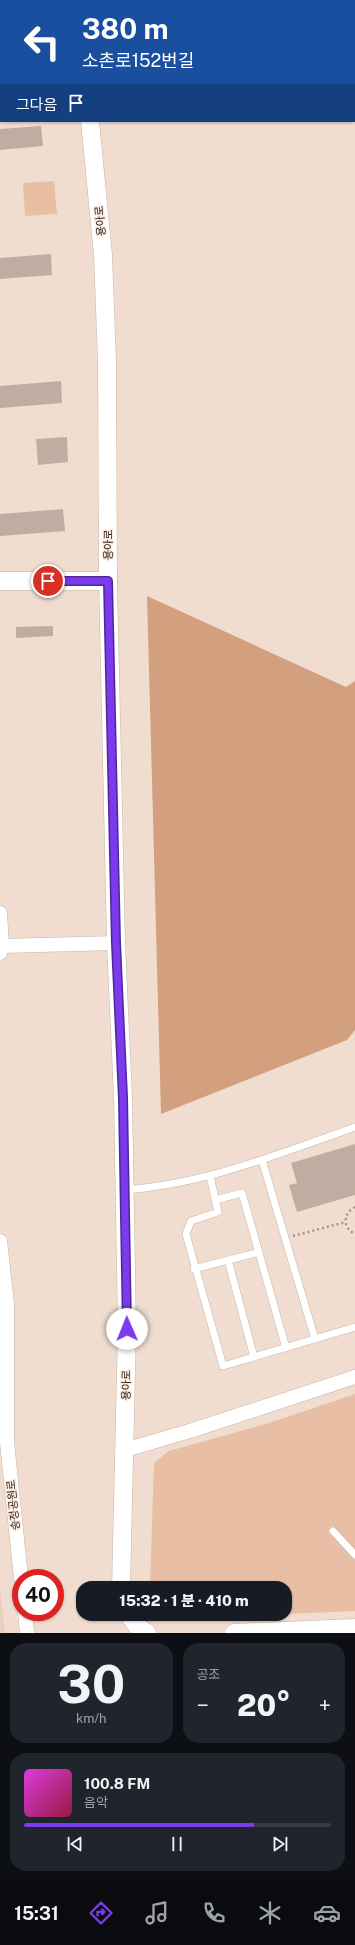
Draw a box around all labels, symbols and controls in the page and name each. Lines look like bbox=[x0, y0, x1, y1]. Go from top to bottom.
text: 380 m bbox=[82, 12, 169, 45]
icon: left bbox=[16, 16, 68, 68]
text: 소촌로152번길 bbox=[82, 50, 194, 71]
icon: arrive bbox=[65, 92, 87, 114]
text: 그다음 bbox=[16, 96, 57, 113]
street label: 용아로 bbox=[93, 205, 107, 237]
street label: 용아로 bbox=[102, 530, 114, 560]
pin bbox=[31, 564, 65, 598]
icon: arrive bbox=[37, 570, 59, 592]
position arrow bbox=[106, 1308, 148, 1350]
street label: 용아로 bbox=[120, 1370, 132, 1400]
street label: 송정공원로 bbox=[4, 1479, 22, 1531]
speed limit sign: 40 bbox=[12, 1569, 64, 1621]
text: 15:32 · 1 분 · 410 m bbox=[119, 1592, 249, 1609]
text: 30 bbox=[57, 1654, 125, 1715]
text: 공조 bbox=[197, 1667, 220, 1682]
text: 20° bbox=[237, 1687, 291, 1723]
text: − bbox=[197, 1692, 209, 1718]
text: + bbox=[319, 1692, 331, 1718]
text: km/h bbox=[76, 1711, 107, 1726]
text: 100.8 FM bbox=[84, 1775, 150, 1792]
text: 음악 bbox=[84, 1795, 108, 1810]
icon: previous bbox=[64, 1833, 86, 1855]
icon: pause bbox=[166, 1833, 188, 1855]
icon: next bbox=[269, 1833, 291, 1855]
icon: directions bbox=[87, 1899, 115, 1927]
icon: music bbox=[143, 1899, 171, 1927]
icon: phone bbox=[200, 1899, 228, 1927]
icon: climate bbox=[256, 1899, 284, 1927]
icon: car bbox=[313, 1899, 341, 1927]
text: 15:31 bbox=[14, 1903, 59, 1924]

